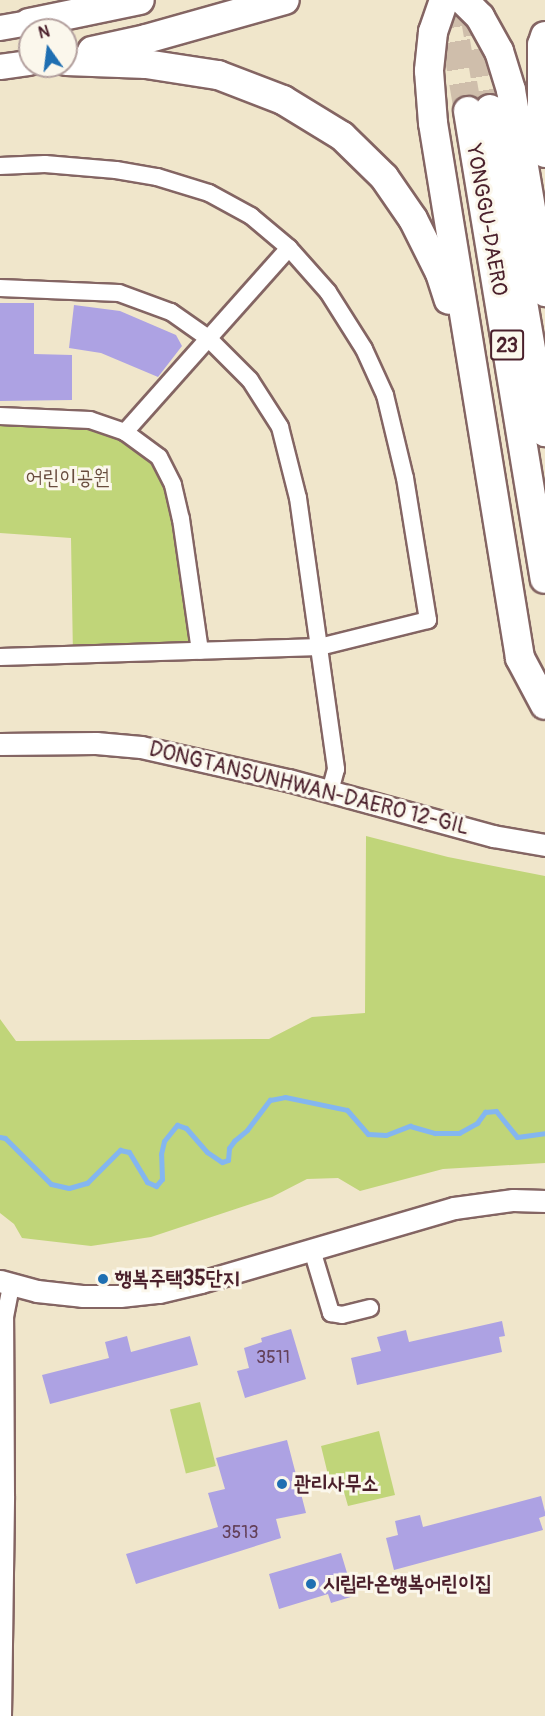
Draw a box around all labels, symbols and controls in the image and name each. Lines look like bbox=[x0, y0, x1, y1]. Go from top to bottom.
north arrow bbox=[18, 18, 78, 78]
text: N bbox=[36, 21, 52, 43]
street label: YONGGU-DAERO bbox=[460, 142, 512, 298]
road number: 23 bbox=[489, 328, 525, 362]
park label: 어린이공원 bbox=[26, 465, 110, 491]
street label: DONGTANSUNHWAN-DAERO 12-GIL bbox=[146, 737, 472, 841]
place label: 행복주택35단지 bbox=[115, 1266, 239, 1292]
marker: 행복주택35단지 bbox=[96, 1272, 110, 1286]
house number: 3511 bbox=[256, 1347, 290, 1369]
place label: 관리사무소 bbox=[294, 1471, 378, 1497]
marker: 관리사무소 bbox=[275, 1477, 289, 1491]
house number: 3513 bbox=[222, 1522, 258, 1544]
place label: 시립라온행복어린이집 bbox=[323, 1571, 492, 1597]
marker: 시립라온행복어린이집 bbox=[304, 1577, 318, 1591]

